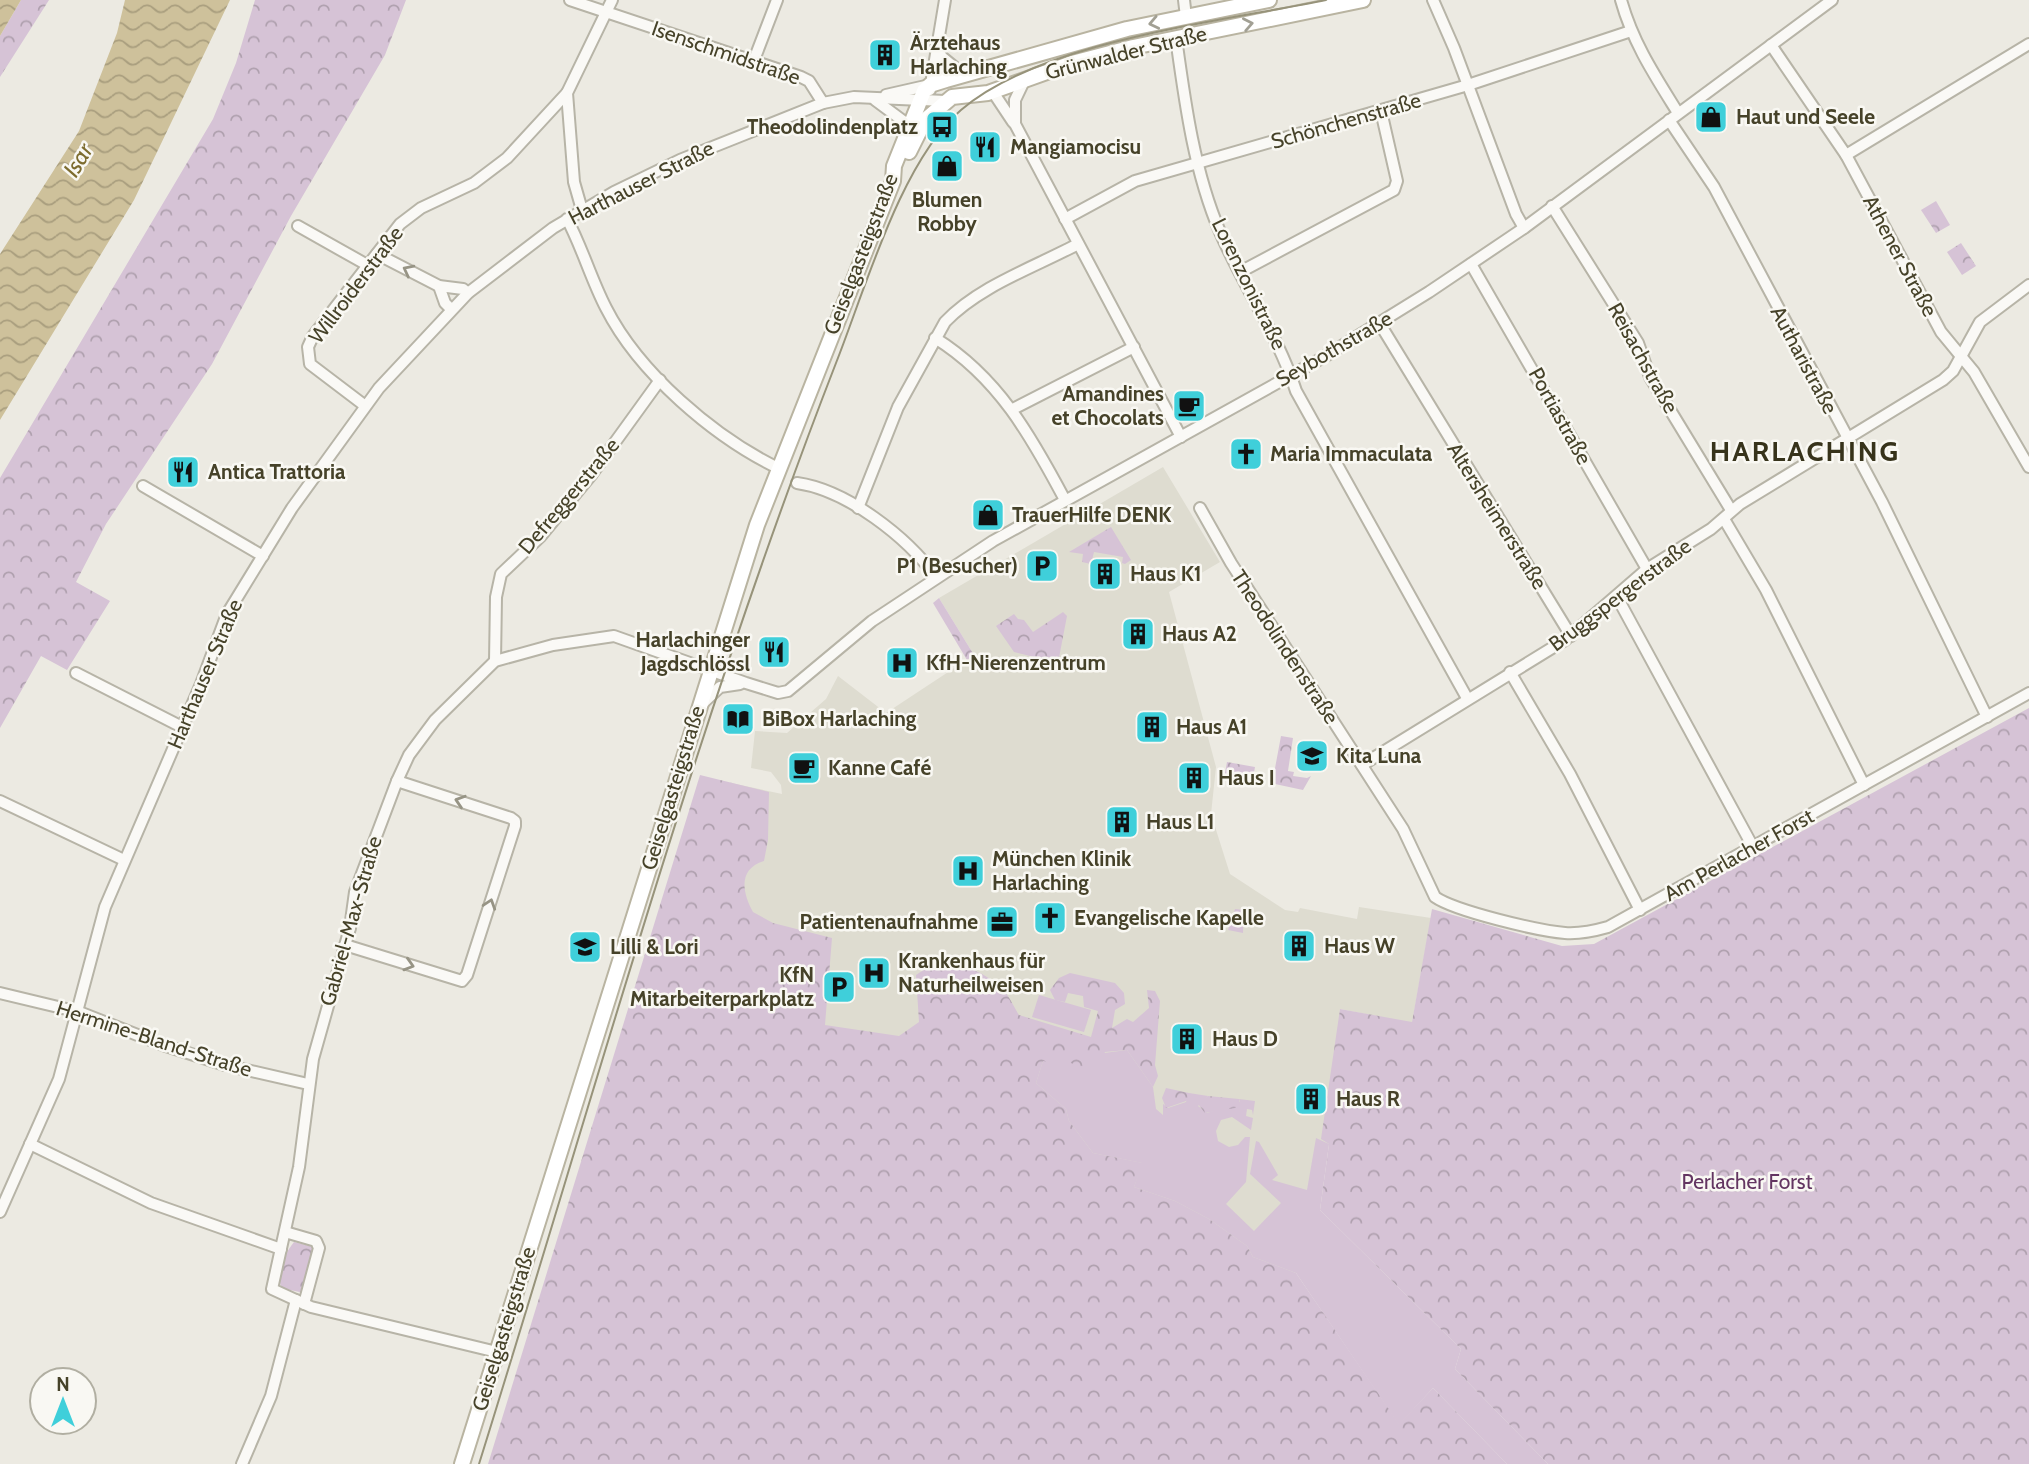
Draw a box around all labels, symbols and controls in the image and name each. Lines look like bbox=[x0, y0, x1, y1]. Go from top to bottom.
street label: Isenschmidstraße bbox=[649, 15, 804, 90]
one-way arrow bbox=[1148, 15, 1160, 30]
one-way arrow bbox=[1242, 17, 1254, 32]
street label: Grünwalder Straße bbox=[1043, 20, 1209, 85]
place label: Ärztehaus Harlaching bbox=[910, 30, 1007, 79]
building icon: Ärztehaus Harlaching bbox=[866, 36, 904, 74]
street label: Schönchenstraße bbox=[1268, 87, 1424, 154]
shop icon: Haut und Seele bbox=[1692, 98, 1730, 136]
place label: Haut und Seele bbox=[1736, 104, 1875, 129]
bus stop icon: Theodolindenplatz bbox=[923, 108, 961, 146]
place label: Theodolindenplatz bbox=[747, 114, 918, 139]
restaurant icon: Mangiamocisu bbox=[966, 128, 1004, 166]
place label: Mangiamocisu bbox=[1010, 134, 1141, 159]
street label: Harthauser Straße bbox=[564, 135, 718, 230]
water label: Isar bbox=[57, 137, 99, 182]
shop icon: Blumen Robby bbox=[928, 147, 966, 185]
street label: Geiselgasteigstraße bbox=[818, 169, 903, 338]
place label: Blumen Robby bbox=[912, 187, 982, 236]
street label: Athener Straße bbox=[1858, 191, 1943, 321]
street label: Lorenzonistraße bbox=[1207, 214, 1292, 354]
street label: Willroiderstraße bbox=[303, 221, 408, 348]
one-way arrow bbox=[403, 265, 415, 279]
street label: Reisachstraße bbox=[1603, 298, 1684, 417]
street label: Autharistraße bbox=[1766, 302, 1843, 418]
street label: Seybothstraße bbox=[1271, 305, 1397, 392]
street label: Portiastraße bbox=[1524, 363, 1597, 469]
place label: Amandines et Chocolats bbox=[1052, 381, 1164, 430]
cafe icon: Amandines et Chocolats bbox=[1170, 387, 1208, 425]
street label: Defreggerstraße bbox=[513, 433, 624, 559]
district label: HARLACHING bbox=[1710, 434, 1900, 468]
church icon: Maria Immaculata bbox=[1227, 435, 1265, 473]
street label: Altersheimerstraße bbox=[1442, 438, 1553, 594]
place label: Maria Immaculata bbox=[1270, 441, 1433, 466]
restaurant icon: Antica Trattoria bbox=[164, 453, 202, 491]
place label: Antica Trattoria bbox=[208, 459, 346, 484]
shop icon: TrauerHilfe DENK bbox=[969, 496, 1007, 534]
place label: TrauerHilfe DENK bbox=[1012, 502, 1172, 527]
street label: Bruggspergerstraße bbox=[1544, 533, 1696, 656]
parking icon: P1 (Besucher) bbox=[1023, 547, 1061, 585]
place label: P1 (Besucher) bbox=[897, 553, 1018, 578]
building icon: Haus K1 bbox=[1086, 555, 1124, 593]
place label: Haus K1 bbox=[1130, 561, 1202, 586]
street label: Theodolindenstraße bbox=[1226, 565, 1345, 729]
street label: Harthauser Straße bbox=[162, 595, 247, 752]
building icon: Haus A2 bbox=[1119, 615, 1157, 653]
place label: Haus A2 bbox=[1162, 621, 1237, 646]
place label: Harlachinger Jagdschlössl bbox=[636, 627, 750, 676]
restaurant icon: Harlachinger Jagdschlössl bbox=[755, 633, 793, 671]
hospital icon: KfH-Nierenzentrum bbox=[883, 644, 921, 682]
place label: KfH-Nierenzentrum bbox=[926, 650, 1106, 675]
library icon: BiBox Harlaching bbox=[719, 700, 757, 738]
street label: Geiselgasteigstraße bbox=[636, 702, 709, 873]
place label: BiBox Harlaching bbox=[762, 706, 917, 731]
building icon: Haus A1 bbox=[1133, 708, 1171, 746]
place label: Haus A1 bbox=[1176, 714, 1247, 739]
school or university icon: Kita Luna bbox=[1293, 737, 1331, 775]
place label: Kita Luna bbox=[1336, 743, 1422, 768]
cafe icon: Kanne Café bbox=[785, 749, 823, 787]
place label: Kanne Café bbox=[828, 755, 931, 780]
building icon: Haus I bbox=[1175, 759, 1213, 797]
place label: Haus I bbox=[1218, 765, 1275, 790]
one-way arrow bbox=[454, 795, 467, 809]
building icon: Haus L1 bbox=[1103, 803, 1141, 841]
street label: Am Perlacher Forst bbox=[1660, 803, 1818, 906]
place label: Haus L1 bbox=[1146, 809, 1215, 834]
street label: Gabriel-Max-Straße bbox=[314, 833, 387, 1009]
place label: München Klinik Harlaching bbox=[992, 846, 1132, 895]
hospital icon: München Klinik Harlaching bbox=[949, 852, 987, 890]
one-way arrow bbox=[481, 898, 496, 910]
church icon: Evangelische Kapelle bbox=[1031, 899, 1069, 937]
office icon: Patientenaufnahme bbox=[983, 903, 1021, 941]
place label: Evangelische Kapelle bbox=[1074, 905, 1264, 930]
place label: Patientenaufnahme bbox=[800, 909, 978, 934]
building icon: Haus W bbox=[1280, 927, 1318, 965]
school or university icon: Lilli & Lori bbox=[566, 928, 604, 966]
place label: Haus W bbox=[1324, 933, 1396, 958]
place label: Lilli & Lori bbox=[610, 934, 699, 959]
place label: Krankenhaus für Naturheilweisen bbox=[898, 948, 1045, 997]
hospital icon: Krankenhaus für Naturheilweisen bbox=[855, 954, 893, 992]
one-way arrow bbox=[403, 957, 415, 972]
place label: KfN Mitarbeiterparkplatz bbox=[630, 962, 814, 1011]
parking icon: KfN Mitarbeiterparkplatz bbox=[820, 968, 858, 1006]
street label: Hermine-Bland-Straße bbox=[53, 995, 255, 1082]
building icon: Haus D bbox=[1168, 1020, 1206, 1058]
place label: Haus D bbox=[1212, 1026, 1278, 1051]
building icon: Haus R bbox=[1292, 1080, 1330, 1118]
place label: Haus R bbox=[1336, 1086, 1400, 1111]
park label: Perlacher Forst bbox=[1681, 1169, 1813, 1194]
street label: Geiselgasteigstraße bbox=[467, 1243, 540, 1414]
north arrow bbox=[28, 1366, 98, 1436]
text: N bbox=[56, 1373, 70, 1396]

